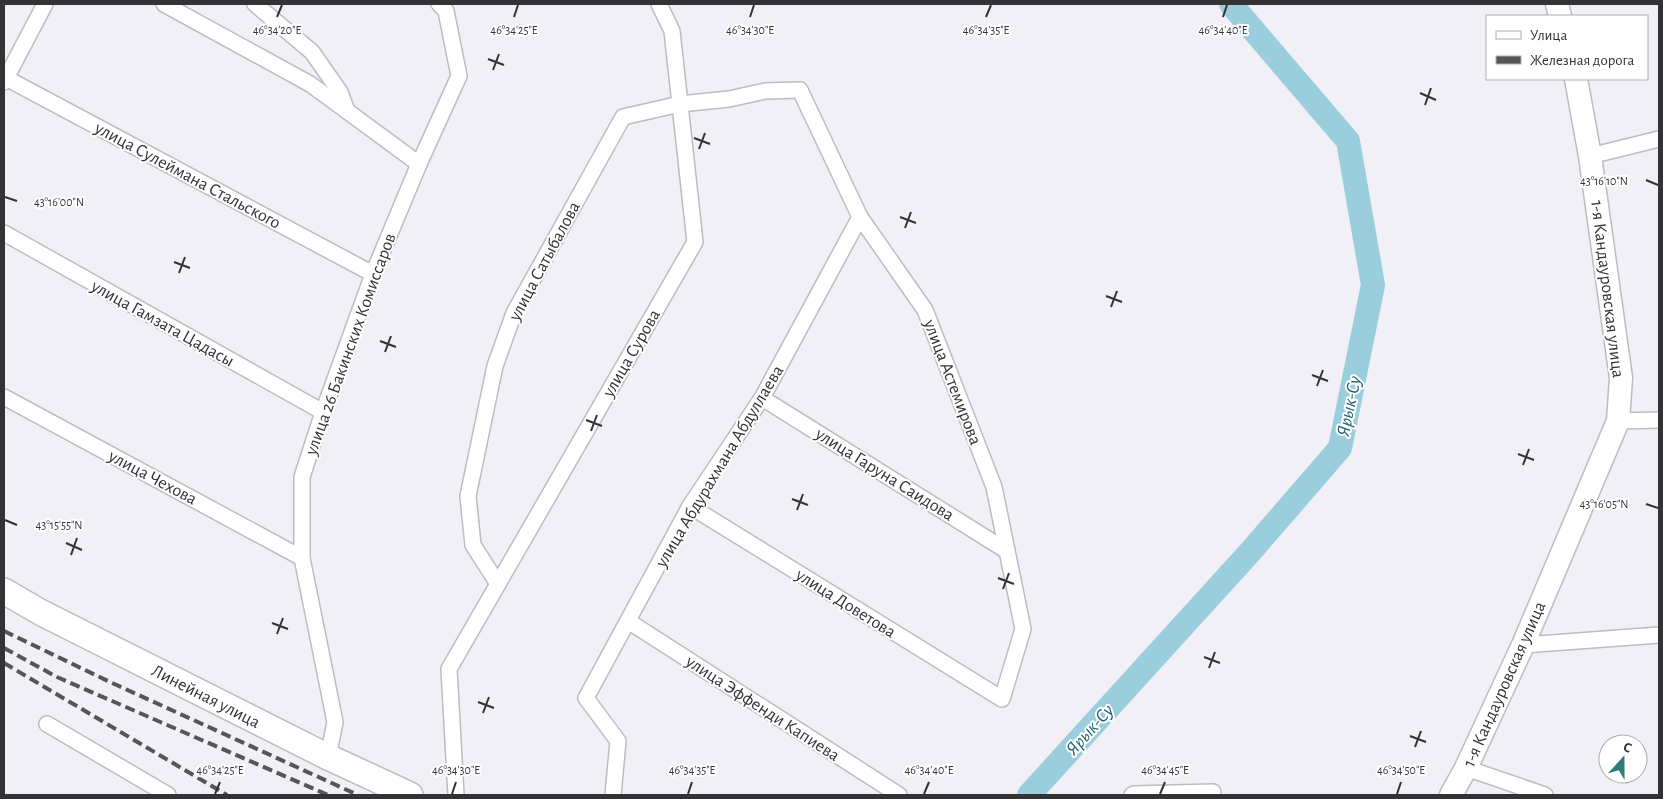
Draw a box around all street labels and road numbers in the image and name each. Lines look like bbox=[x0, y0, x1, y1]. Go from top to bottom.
street label: улица Сулеймана Стальского bbox=[91, 119, 283, 233]
street label: улица Сатыбалова bbox=[505, 198, 584, 325]
street label: 1-я Кандауровская улица bbox=[1587, 199, 1627, 379]
street label: улица 26 Бакинских Комиссаров bbox=[302, 231, 400, 459]
street label: улица Гамзата Цадасы bbox=[87, 277, 237, 371]
street label: улица Сурова bbox=[599, 307, 664, 401]
street label: улица Астемирова bbox=[920, 316, 984, 447]
street label: улица Абдурахмана Абдуллаева bbox=[651, 362, 787, 571]
street label: улица Гаруна Саидова bbox=[811, 424, 957, 525]
street label: улица Чехова bbox=[105, 447, 200, 509]
street label: улица Доветова bbox=[791, 565, 899, 642]
street label: 1-я Кандауровская улица bbox=[1460, 599, 1550, 770]
street label: улица Эффенди Капиева bbox=[682, 652, 843, 765]
street label: Линейная улица bbox=[148, 662, 263, 732]

